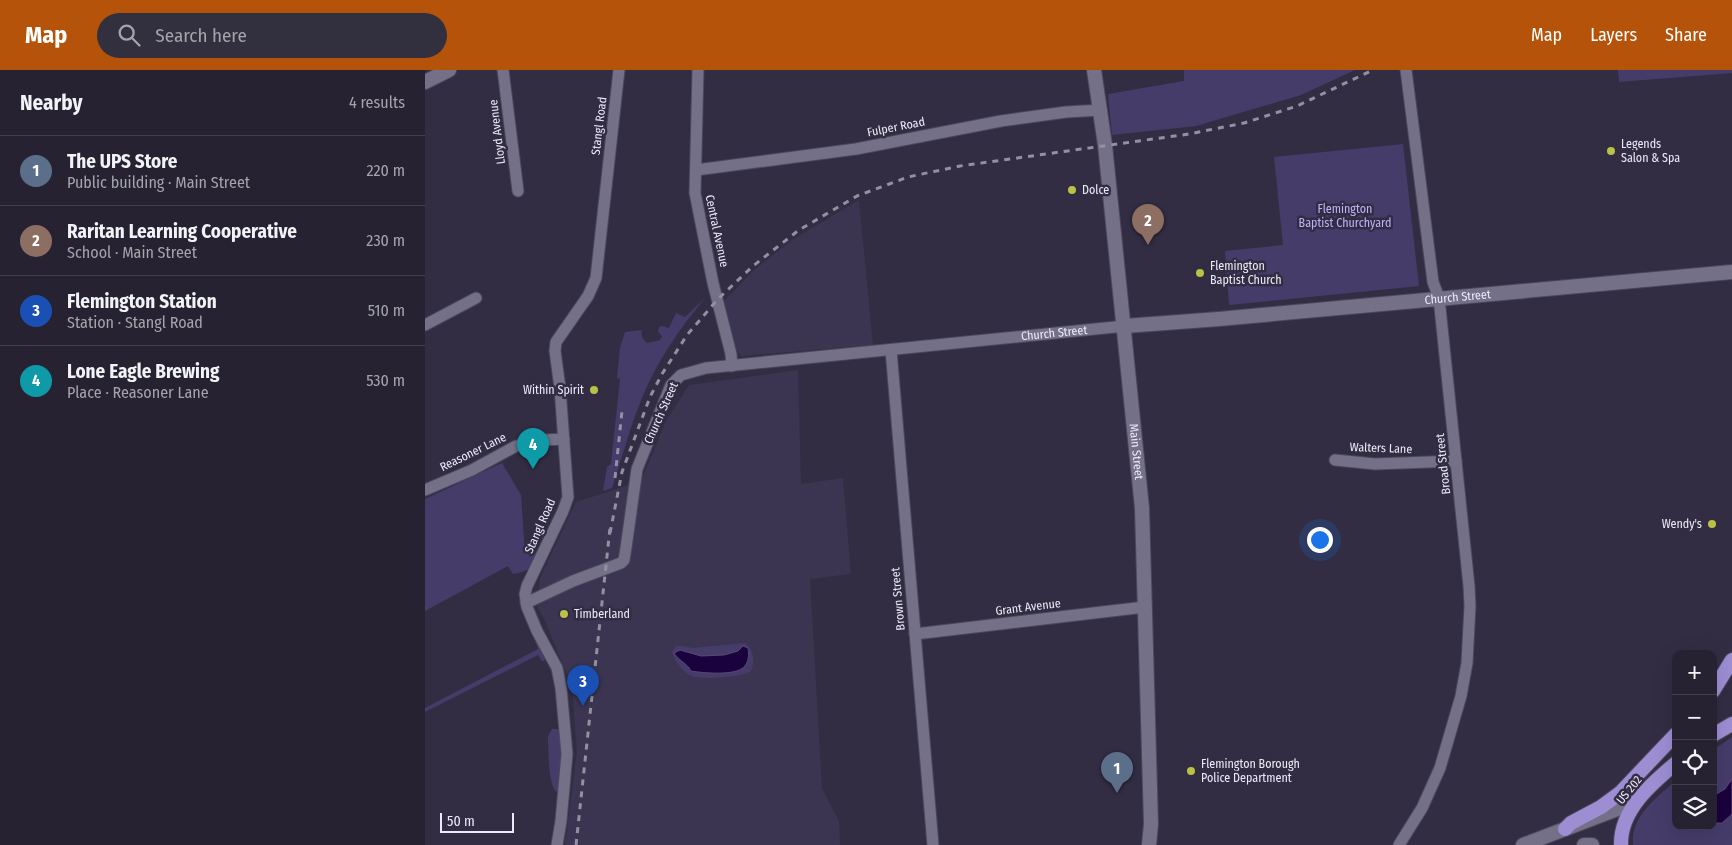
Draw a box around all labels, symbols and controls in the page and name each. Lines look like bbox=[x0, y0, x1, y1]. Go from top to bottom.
search box bbox=[97, 13, 447, 58]
text: Map bbox=[25, 21, 67, 49]
icon: search bbox=[115, 21, 143, 49]
text: Search here bbox=[155, 24, 247, 47]
text: Map bbox=[1531, 24, 1562, 46]
text: Layers bbox=[1590, 24, 1637, 46]
text: Share bbox=[1665, 24, 1707, 46]
text: Nearby bbox=[20, 90, 82, 116]
text: 4 results bbox=[349, 93, 405, 112]
street label: Stangl Road bbox=[588, 96, 610, 156]
street label: Lloyd Avenue bbox=[486, 99, 508, 165]
street label: Fulper Road bbox=[866, 115, 926, 139]
place label: Legends Salon & Spa bbox=[1621, 137, 1680, 165]
marker: Legends Salon & Spa bbox=[1605, 145, 1617, 157]
text: The UPS Store bbox=[67, 150, 177, 173]
text: 1 bbox=[33, 161, 39, 180]
text: 220 m bbox=[366, 161, 405, 180]
text: Public building · Main Street bbox=[67, 173, 250, 192]
place label: Dolce bbox=[1082, 183, 1109, 197]
marker: Dolce bbox=[1066, 184, 1078, 196]
street label: Central Avenue bbox=[702, 194, 732, 269]
park label: Flemington Baptist Churchyard bbox=[1299, 202, 1391, 230]
pin: 2 bbox=[1132, 204, 1164, 245]
text: Raritan Learning Cooperative bbox=[67, 220, 297, 243]
text: 2 bbox=[32, 231, 40, 250]
text: 230 m bbox=[366, 231, 405, 250]
text: School · Main Street bbox=[67, 243, 197, 262]
place label: Flemington Baptist Church bbox=[1210, 259, 1282, 287]
marker: Flemington Baptist Church bbox=[1194, 267, 1206, 279]
street label: Church Street bbox=[1424, 287, 1491, 307]
text: Flemington Station bbox=[67, 290, 217, 313]
text: 3 bbox=[32, 301, 40, 320]
text: 510 m bbox=[368, 301, 405, 320]
text: Station · Stangl Road bbox=[67, 313, 203, 332]
street label: Church Street bbox=[1021, 323, 1088, 343]
text: Lone Eagle Brewing bbox=[67, 360, 219, 383]
text: 4 bbox=[32, 371, 40, 390]
text: 530 m bbox=[366, 371, 405, 390]
street label: Church Street bbox=[641, 380, 681, 446]
text: Place · Reasoner Lane bbox=[67, 383, 209, 402]
place label: Within Spirit bbox=[523, 383, 584, 397]
marker: Within Spirit bbox=[588, 384, 600, 396]
street label: Main Street bbox=[1126, 423, 1146, 480]
pin: 4 bbox=[517, 428, 549, 469]
street label: Reasoner Lane bbox=[438, 430, 509, 474]
street label: Broad Street bbox=[1433, 433, 1453, 495]
street label: Walters Lane bbox=[1349, 440, 1413, 456]
street label: Stangl Road bbox=[522, 496, 558, 556]
place label: Wendy's bbox=[1662, 517, 1702, 531]
marker: Wendy's bbox=[1706, 518, 1718, 530]
your location bbox=[1307, 527, 1333, 553]
street label: Brown Street bbox=[888, 567, 908, 631]
street label: Grant Avenue bbox=[995, 596, 1062, 618]
place label: Timberland bbox=[574, 607, 630, 621]
marker: Timberland bbox=[558, 608, 570, 620]
map controls bbox=[1672, 650, 1717, 830]
button: + bbox=[1672, 650, 1717, 695]
pin: 3 bbox=[567, 665, 599, 706]
button: − bbox=[1672, 695, 1717, 740]
button: locate bbox=[1672, 740, 1717, 785]
pin: 1 bbox=[1101, 752, 1133, 793]
place label: Flemington Borough Police Department bbox=[1201, 757, 1300, 785]
marker: Flemington Borough Police Department bbox=[1185, 765, 1197, 777]
street label: US 202 bbox=[1613, 773, 1645, 807]
button: layers bbox=[1672, 785, 1717, 830]
scale bar bbox=[440, 810, 514, 833]
text: 50 m bbox=[447, 813, 475, 830]

